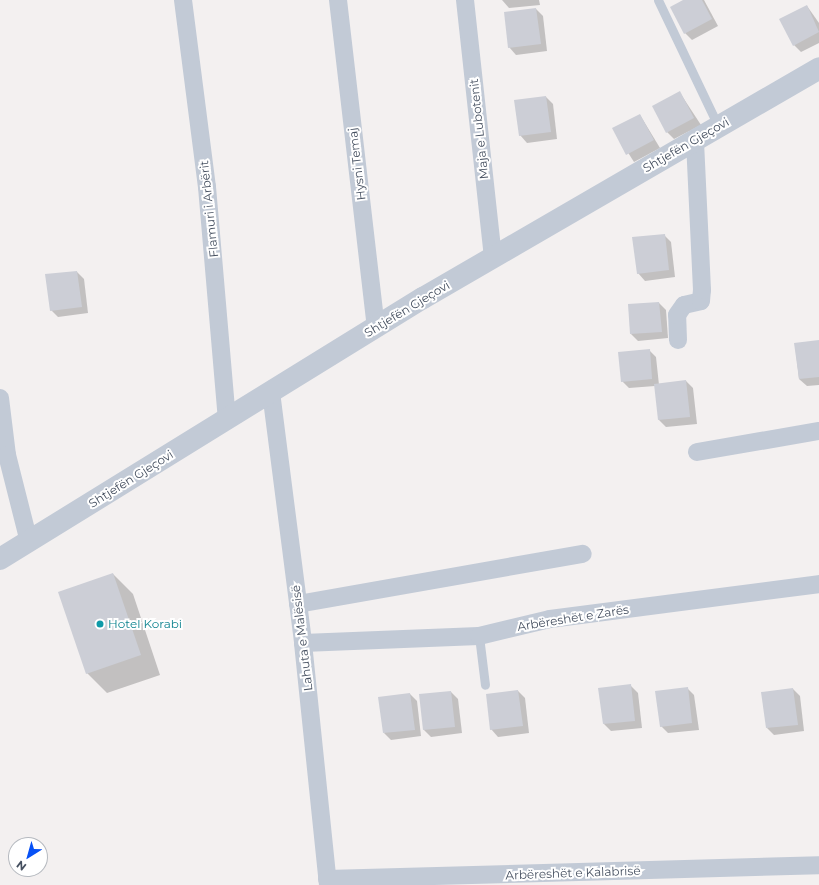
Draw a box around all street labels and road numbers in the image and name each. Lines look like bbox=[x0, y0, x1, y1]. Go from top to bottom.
street label: Maja e Lubotenit bbox=[467, 78, 491, 180]
street label: Shtjefën Gjeçovi bbox=[640, 115, 732, 175]
street label: Hysni Temaj bbox=[345, 127, 369, 201]
street label: Flamuri i Arbërit bbox=[197, 160, 221, 258]
street label: Shtjefën Gjeçovi bbox=[362, 278, 452, 340]
street label: Shtjefën Gjeçovi bbox=[86, 447, 176, 511]
street label: Lahuta e Malësisë bbox=[288, 584, 316, 692]
street label: Arbëreshët e Zarës bbox=[516, 602, 630, 634]
street label: Arbëreshët e Kalabrisë bbox=[505, 863, 641, 883]

